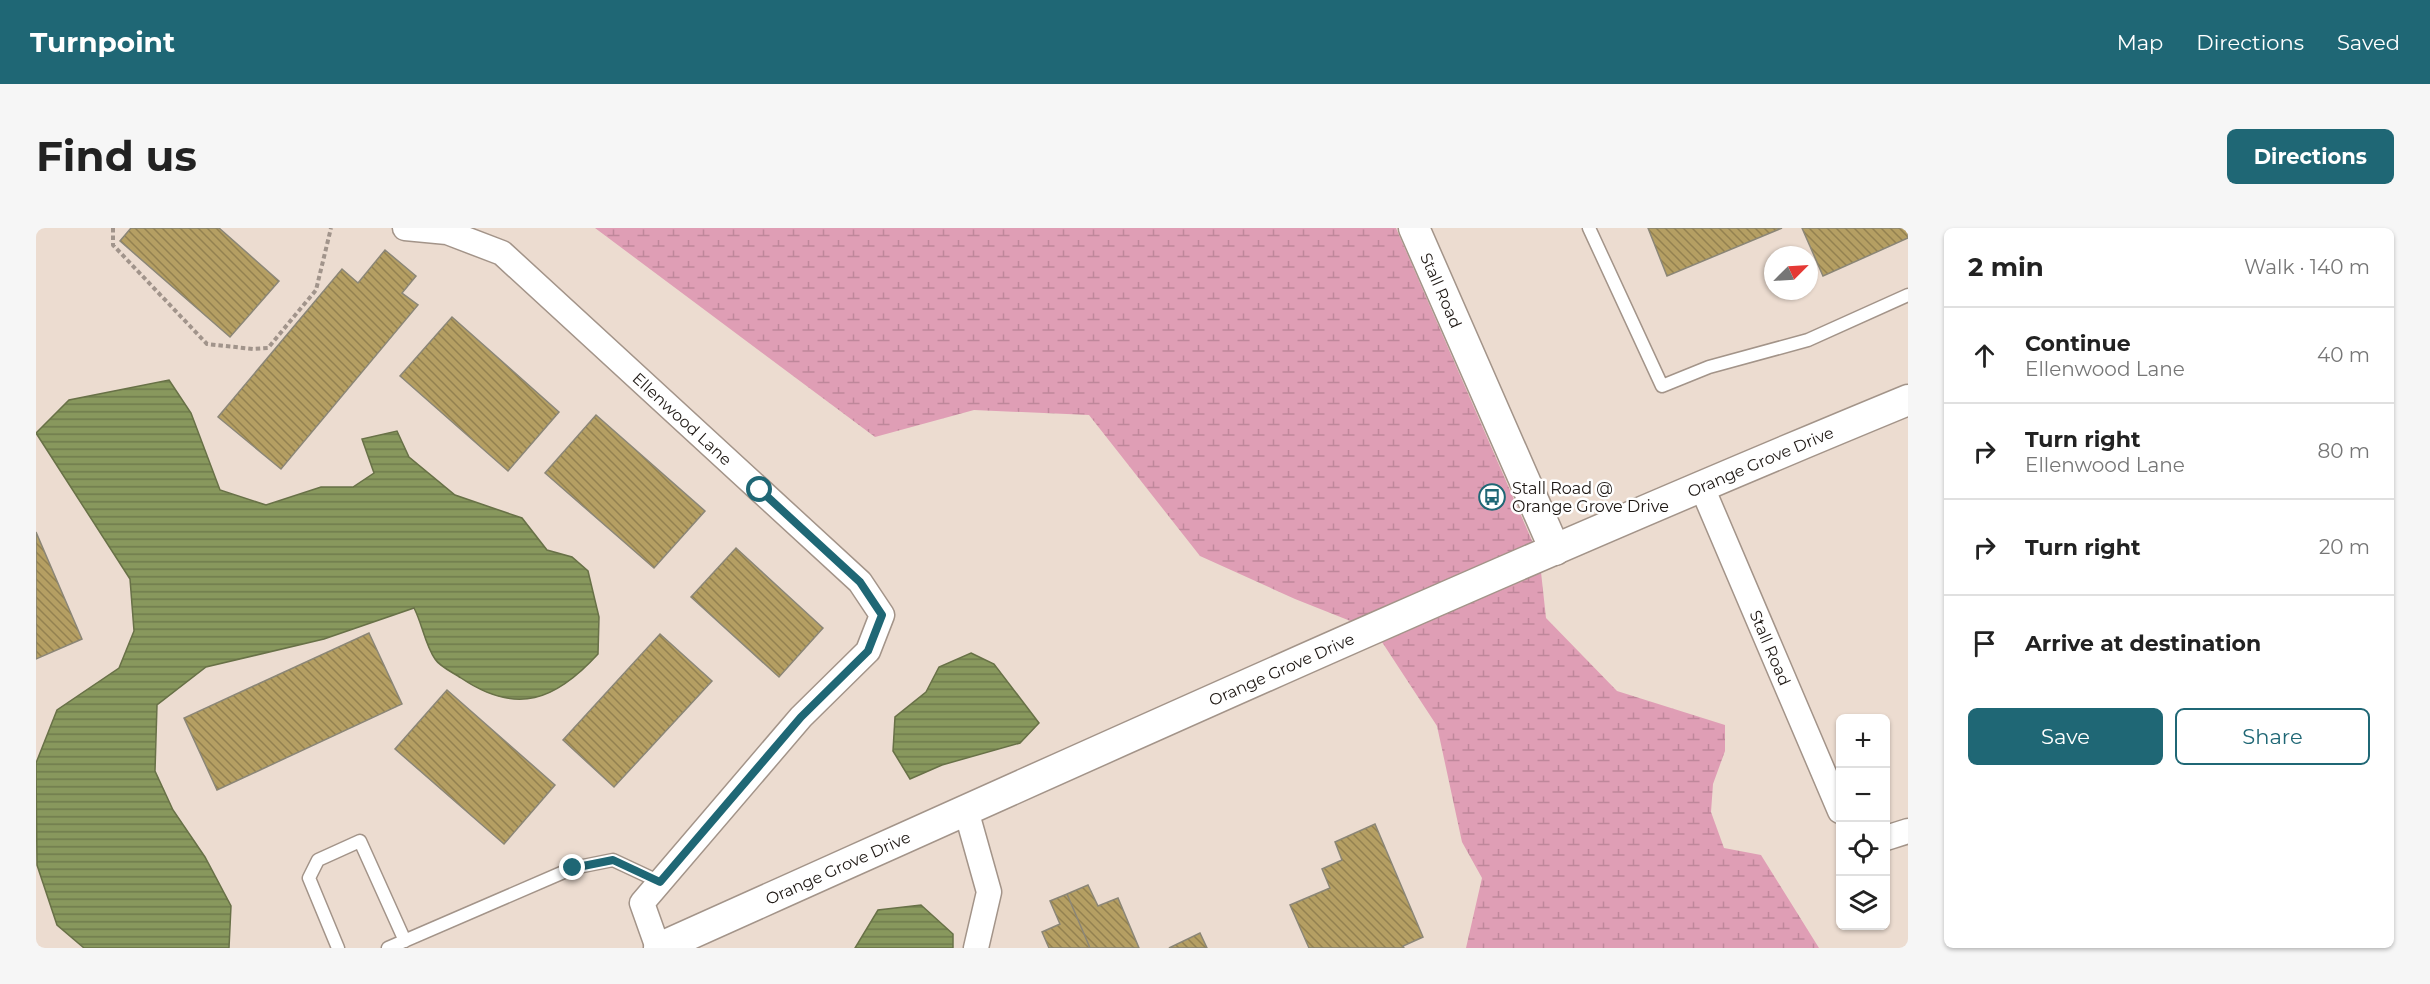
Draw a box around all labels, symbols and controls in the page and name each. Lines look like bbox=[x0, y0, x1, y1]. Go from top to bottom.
text: Turnpoint bbox=[30, 25, 175, 59]
text: Map bbox=[2117, 30, 2163, 55]
text: Directions bbox=[2196, 30, 2304, 55]
text: Saved bbox=[2337, 30, 2400, 55]
button: Directions bbox=[2227, 129, 2394, 184]
text: Find us bbox=[36, 130, 197, 182]
north arrow bbox=[1764, 246, 1818, 300]
street label: Stall Road bbox=[1416, 250, 1466, 331]
text: 2 min bbox=[1968, 251, 2044, 283]
text: Walk · 140 m bbox=[2244, 255, 2370, 279]
text: Continue bbox=[2025, 330, 2131, 357]
icon: ahead bbox=[1968, 339, 2001, 372]
text: 40 m bbox=[2317, 343, 2370, 367]
text: Ellenwood Lane bbox=[2025, 357, 2185, 381]
street label: Ellenwood Lane bbox=[629, 368, 736, 469]
street label: Orange Grove Drive bbox=[1684, 422, 1836, 501]
text: Turn right bbox=[2025, 426, 2140, 453]
icon: right bbox=[1968, 435, 2001, 468]
text: 80 m bbox=[2318, 439, 2370, 463]
text: Ellenwood Lane bbox=[2025, 453, 2185, 477]
route start bbox=[746, 476, 772, 502]
place label: Stall Road @ Orange Grove Drive bbox=[1512, 479, 1669, 516]
bus stop icon: Stall Road @ Orange Grove Drive bbox=[1477, 482, 1507, 512]
icon: right bbox=[1968, 531, 2001, 564]
text: Turn right bbox=[2025, 534, 2140, 561]
text: 20 m bbox=[2319, 535, 2370, 559]
street label: Stall Road bbox=[1746, 607, 1795, 688]
icon: arrive bbox=[1968, 627, 2001, 660]
street label: Orange Grove Drive bbox=[1206, 629, 1357, 710]
text: Arrive at destination bbox=[2025, 630, 2261, 657]
button: Save bbox=[1968, 708, 2163, 765]
button: Share bbox=[2175, 708, 2370, 765]
map controls bbox=[1836, 714, 1890, 930]
button: + bbox=[1836, 714, 1890, 768]
button: − bbox=[1836, 768, 1890, 822]
button: locate bbox=[1836, 822, 1890, 876]
street label: Orange Grove Drive bbox=[762, 827, 913, 909]
route end bbox=[559, 854, 585, 880]
button: layers bbox=[1836, 876, 1890, 930]

